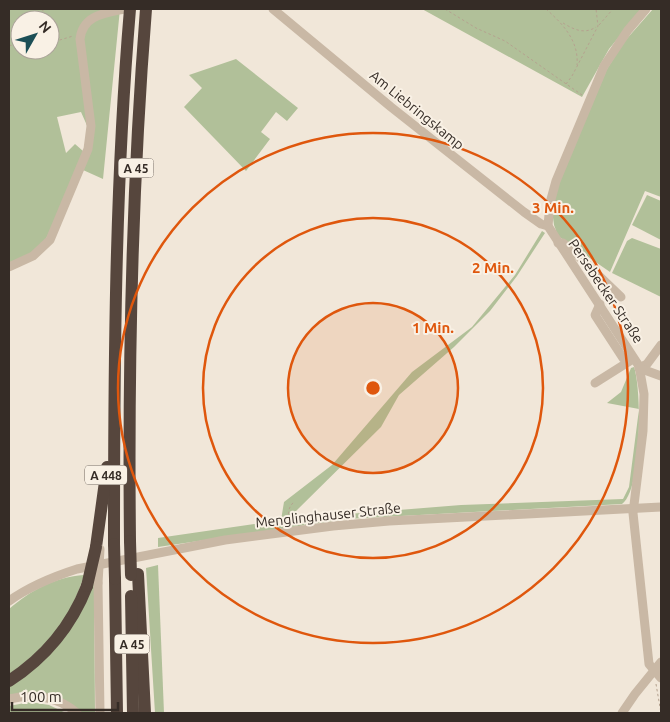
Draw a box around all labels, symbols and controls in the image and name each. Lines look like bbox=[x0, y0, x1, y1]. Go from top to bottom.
north arrow bbox=[10, 10, 60, 60]
text: N bbox=[36, 18, 55, 36]
street label: Am Liebringskamp bbox=[367, 67, 467, 153]
road number: A 45 bbox=[118, 158, 154, 178]
text: 3 Min. bbox=[532, 199, 574, 216]
street label: Persebecker Straße bbox=[565, 236, 647, 346]
text: 2 Min. bbox=[472, 259, 514, 276]
text: 1 Min. bbox=[412, 319, 454, 336]
centre of rings bbox=[364, 379, 382, 397]
road number: A 448 bbox=[85, 466, 127, 484]
street label: Menglinghauser Straße bbox=[255, 499, 401, 531]
road number: A 45 bbox=[114, 634, 150, 654]
scale bar bbox=[12, 680, 119, 712]
text: 100 m bbox=[20, 688, 62, 705]

